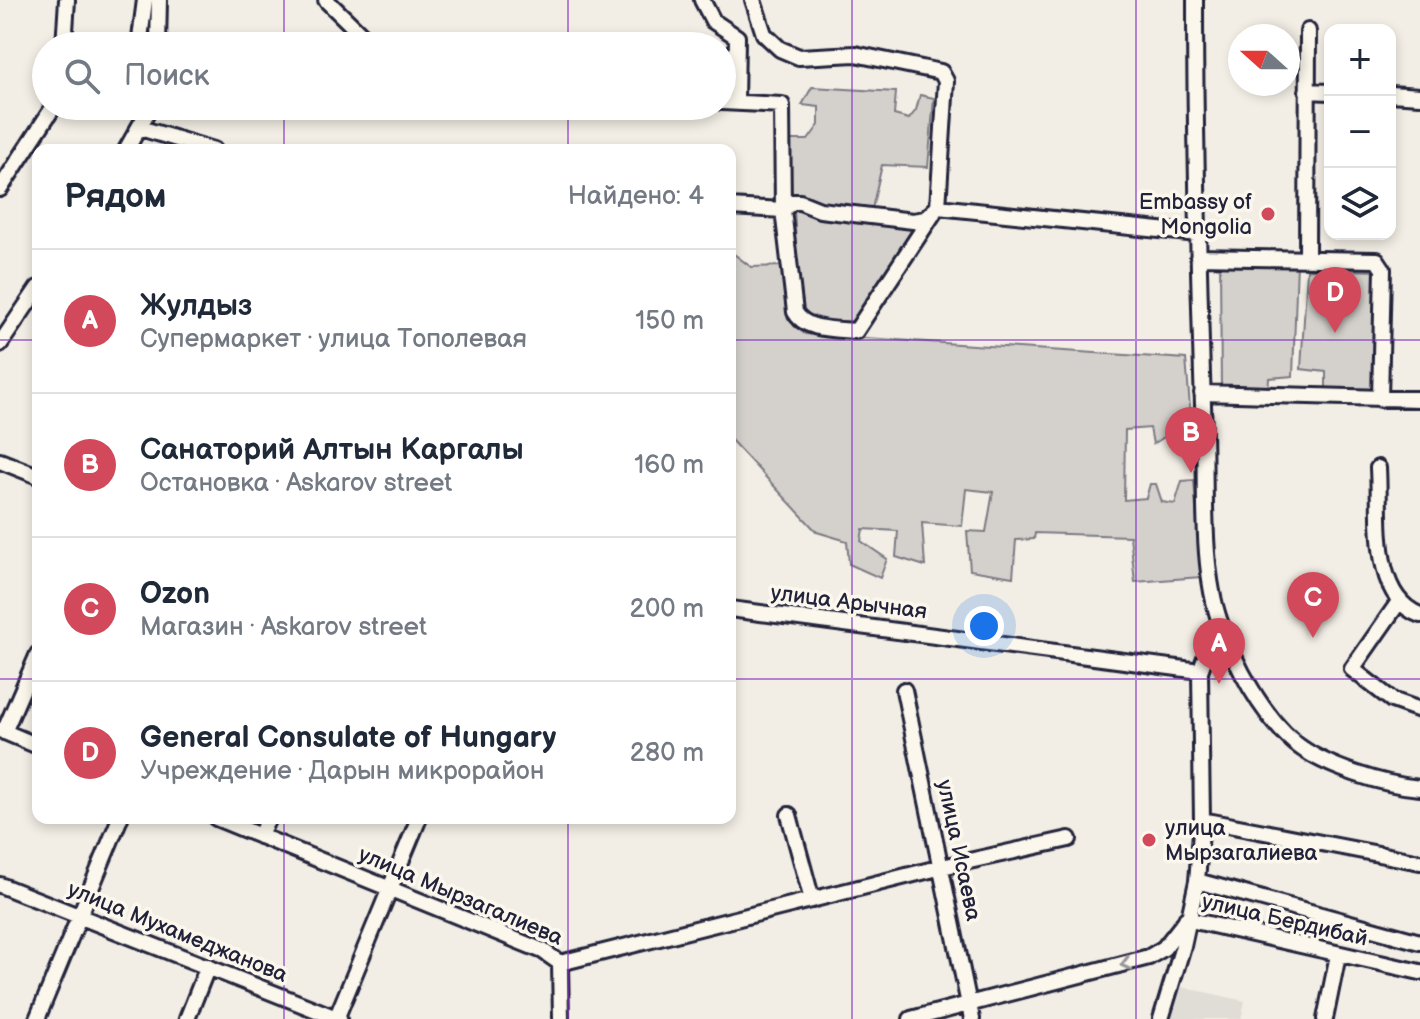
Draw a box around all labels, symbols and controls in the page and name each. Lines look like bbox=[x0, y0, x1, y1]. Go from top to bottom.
north arrow bbox=[1228, 24, 1300, 96]
map controls bbox=[1324, 24, 1396, 240]
button: + bbox=[1324, 24, 1396, 96]
search box bbox=[32, 32, 736, 120]
icon: search bbox=[60, 54, 104, 98]
text: Поиск bbox=[124, 58, 210, 94]
button: − bbox=[1324, 96, 1396, 168]
button: layers bbox=[1324, 168, 1396, 240]
text: Рядом bbox=[64, 176, 166, 217]
text: Найдено: 4 bbox=[568, 181, 704, 212]
place label: Embassy of Mongolia bbox=[1139, 189, 1252, 241]
marker: Embassy of Mongolia bbox=[1259, 205, 1277, 223]
pin: D bbox=[1309, 267, 1361, 333]
text: Жулдыз bbox=[140, 288, 252, 324]
text: A bbox=[82, 306, 98, 337]
text: 150 m bbox=[635, 306, 704, 337]
text: Супермаркет · улица Тополевая bbox=[140, 324, 527, 355]
pin: B bbox=[1165, 407, 1217, 473]
text: Санаторий Алтын Каргалы bbox=[140, 432, 524, 468]
text: B bbox=[81, 450, 99, 481]
text: 160 m bbox=[634, 450, 704, 481]
text: Остановка · Askarov street bbox=[140, 468, 452, 499]
pin: C bbox=[1287, 572, 1339, 638]
text: Ozon bbox=[140, 576, 210, 612]
street label: улица Арычная bbox=[769, 579, 929, 625]
text: C bbox=[81, 594, 99, 625]
text: 200 m bbox=[630, 594, 704, 625]
your location bbox=[964, 606, 1004, 646]
text: Магазин · Askarov street bbox=[140, 612, 427, 643]
pin: A bbox=[1193, 618, 1245, 684]
text: General Consulate of Hungary bbox=[140, 720, 556, 756]
text: D bbox=[81, 738, 99, 769]
text: 280 m bbox=[630, 738, 704, 769]
text: Учреждение · Дарын микрорайон bbox=[140, 756, 544, 787]
street label: улица Исаева bbox=[930, 777, 987, 923]
place label: улица Мырзагалиева bbox=[1165, 815, 1318, 867]
marker: улица Мырзагалиева bbox=[1140, 831, 1158, 849]
street label: улица Мырзагалиева bbox=[354, 841, 567, 952]
street label: улица Мухамеджанова bbox=[64, 876, 291, 989]
street label: улица Бердибай bbox=[1199, 888, 1370, 953]
one-way arrow bbox=[1119, 954, 1133, 971]

